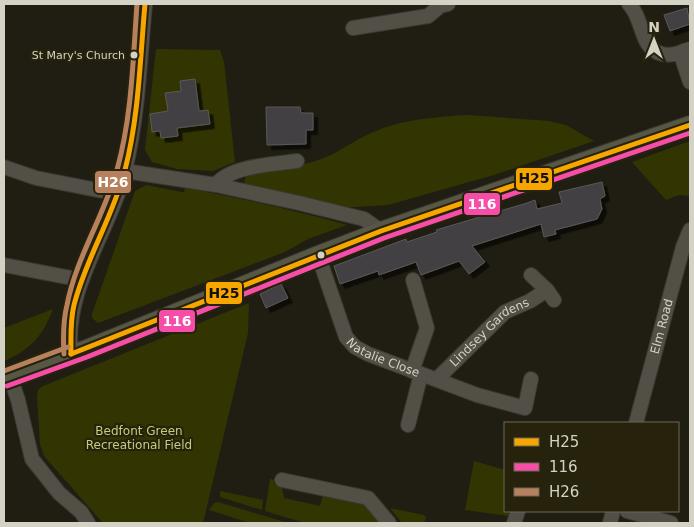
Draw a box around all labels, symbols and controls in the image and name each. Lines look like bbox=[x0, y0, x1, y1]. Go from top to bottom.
north arrow bbox=[629, 15, 679, 65]
text: N bbox=[648, 19, 660, 35]
place label: St Mary's Church bbox=[32, 49, 125, 62]
marker: St Mary's Church bbox=[129, 50, 139, 60]
line badge: H25 bbox=[515, 167, 553, 191]
line badge: H26 bbox=[94, 170, 132, 194]
text: H25 bbox=[518, 170, 550, 186]
text: H26 bbox=[97, 174, 129, 190]
line badge: 116 bbox=[463, 192, 501, 216]
text: 116 bbox=[467, 196, 497, 212]
unlabelled marker bbox=[316, 250, 326, 260]
line badge: H25 bbox=[205, 281, 243, 305]
text: H25 bbox=[208, 285, 240, 301]
street label: Lindsey Gardens bbox=[447, 295, 531, 369]
street label: Elm Road bbox=[648, 297, 676, 356]
line badge: 116 bbox=[158, 309, 196, 333]
text: 116 bbox=[162, 313, 192, 329]
street label: Natalie Close bbox=[343, 335, 422, 380]
legend bbox=[504, 422, 679, 512]
park label: Bedfont Green Recreational Field bbox=[86, 424, 192, 452]
text: H25 bbox=[549, 433, 579, 451]
text: 116 bbox=[549, 458, 578, 476]
text: H26 bbox=[549, 483, 579, 501]

